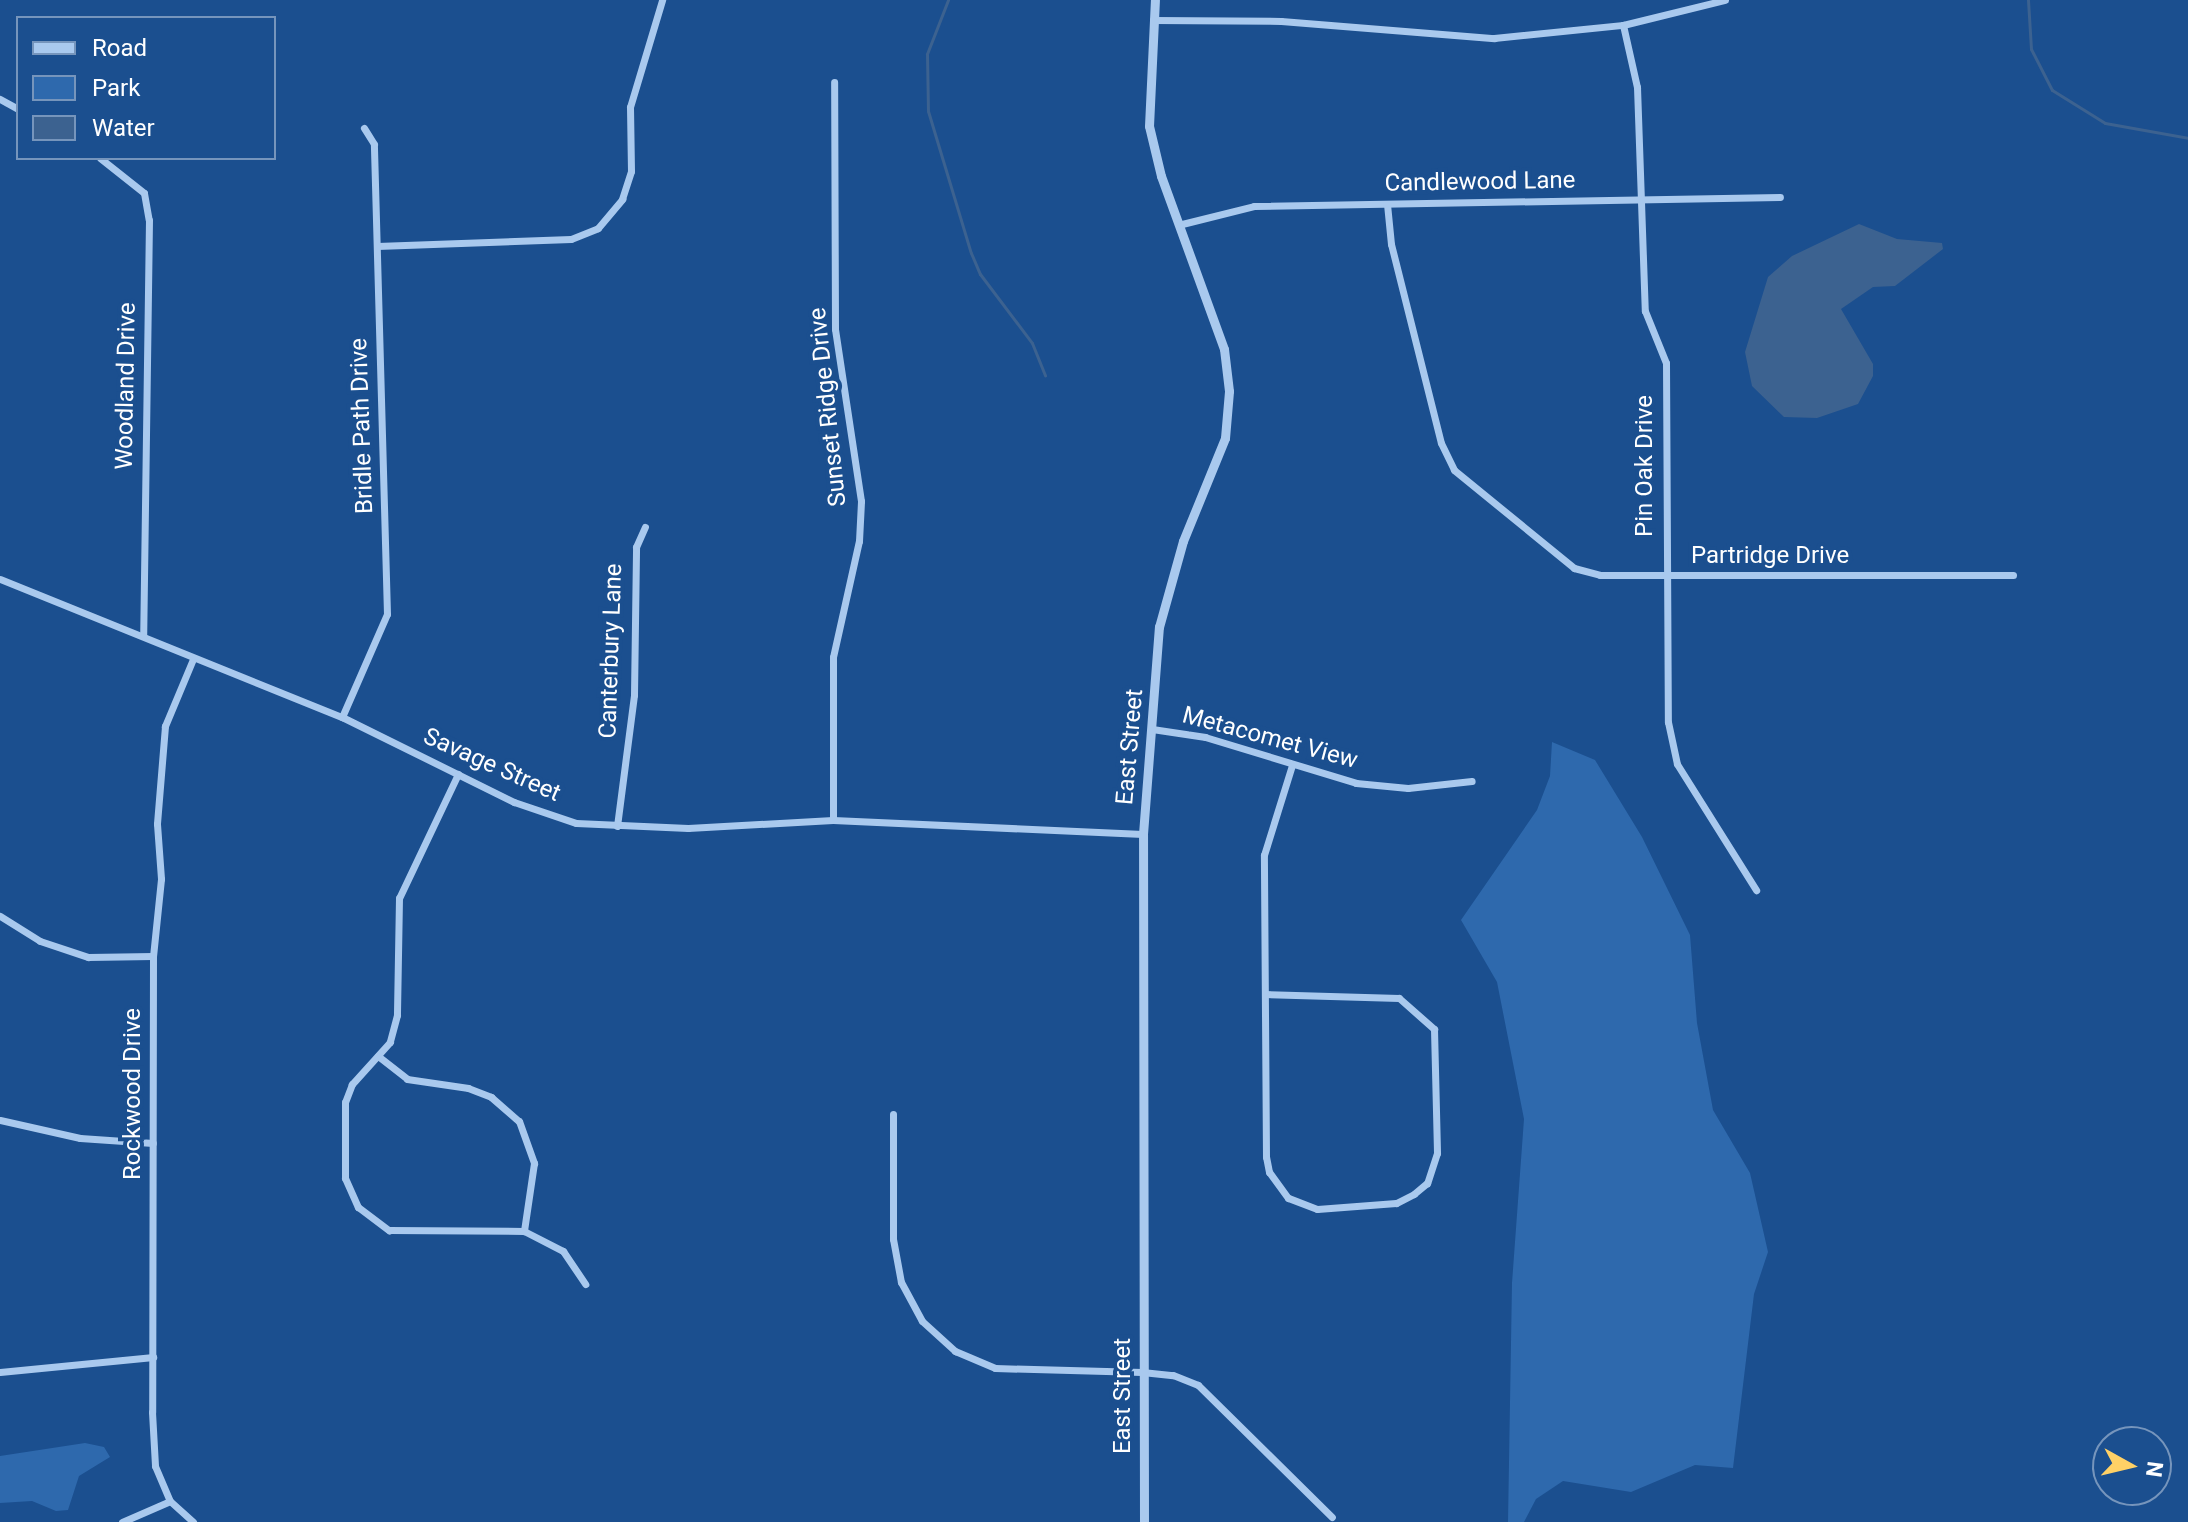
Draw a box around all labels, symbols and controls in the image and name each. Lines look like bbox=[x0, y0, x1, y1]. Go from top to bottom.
legend bbox=[16, 16, 276, 160]
text: Road bbox=[92, 34, 147, 62]
text: Park bbox=[92, 74, 140, 102]
text: Water bbox=[92, 114, 155, 142]
street label: Candlewood Lane bbox=[1384, 166, 1576, 198]
street label: Woodland Drive bbox=[110, 302, 142, 470]
street label: Sunset Ridge Drive bbox=[803, 306, 853, 508]
street label: Bridle Path Drive bbox=[345, 338, 379, 514]
street label: Pin Oak Drive bbox=[1631, 395, 1659, 537]
street label: Partridge Drive bbox=[1691, 542, 1849, 570]
street label: Canterbury Lane bbox=[594, 563, 628, 739]
street label: East Street bbox=[1111, 688, 1149, 806]
street label: Metacomet View bbox=[1179, 701, 1361, 775]
street label: Savage Street bbox=[419, 722, 565, 808]
street label: Rockwood Drive bbox=[119, 1008, 147, 1180]
street label: East Street bbox=[1109, 1338, 1137, 1454]
north arrow bbox=[2092, 1426, 2172, 1506]
text: N bbox=[2141, 1460, 2168, 1479]

